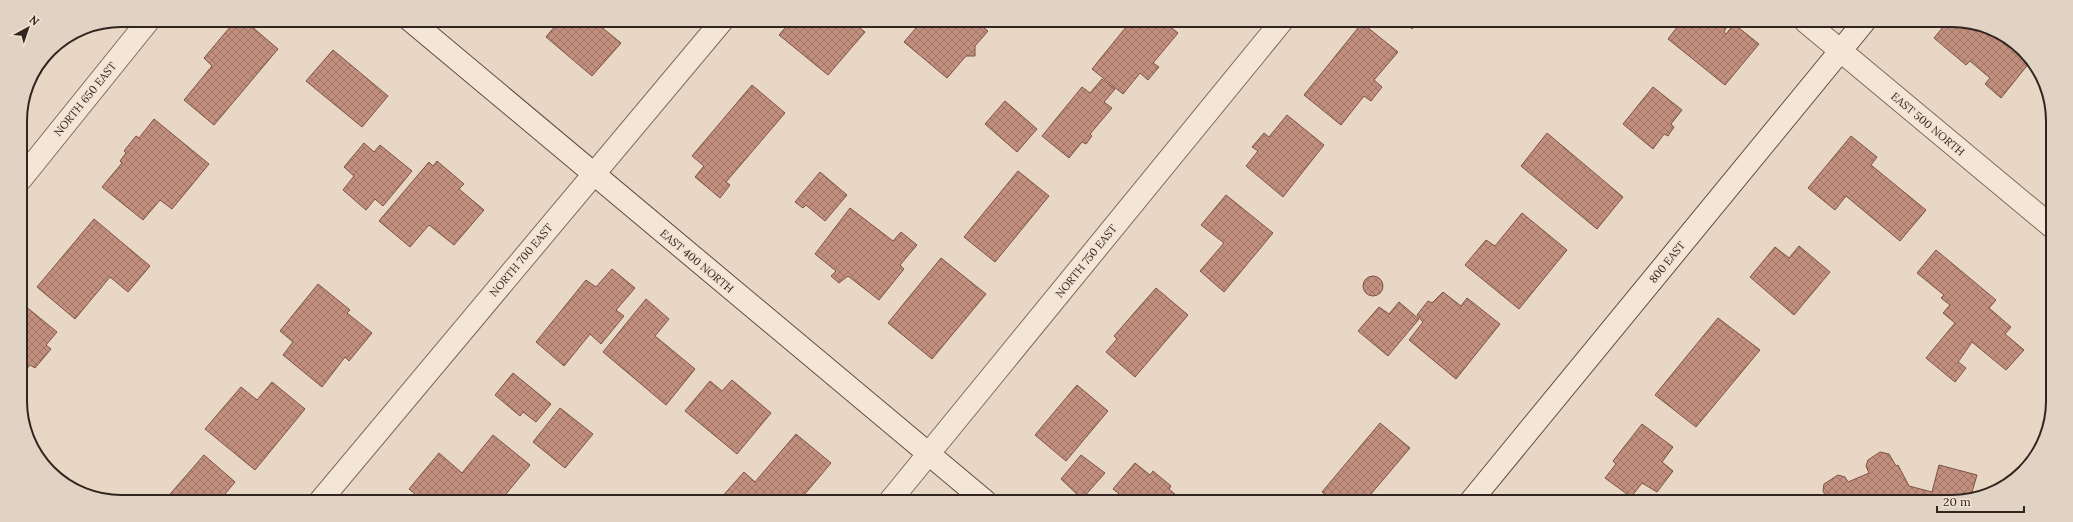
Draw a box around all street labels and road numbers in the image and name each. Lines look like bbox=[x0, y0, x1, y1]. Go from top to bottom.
street label: NORTH 650 EAST bbox=[51, 59, 119, 139]
street label: EAST 500 NORTH bbox=[1888, 89, 1968, 159]
street label: NORTH 700 EAST bbox=[486, 221, 556, 299]
street label: NORTH 750 EAST bbox=[1052, 222, 1120, 300]
street label: EAST 400 NORTH bbox=[657, 226, 737, 296]
street label: 800 EAST bbox=[1646, 238, 1688, 286]

